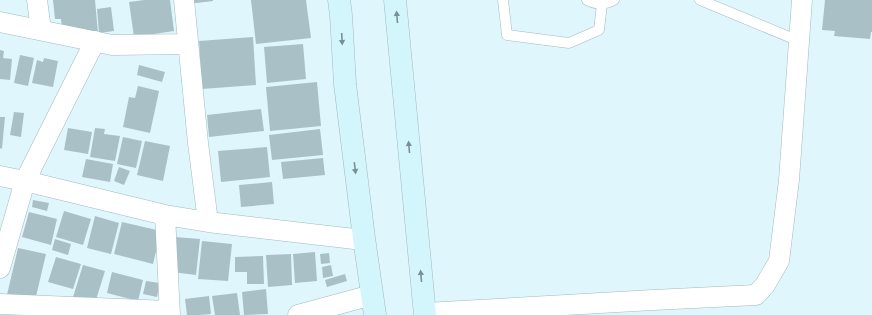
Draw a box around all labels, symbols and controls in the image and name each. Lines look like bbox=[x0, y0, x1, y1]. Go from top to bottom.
one-way arrow bbox=[393, 11, 400, 23]
one-way arrow bbox=[339, 33, 346, 45]
one-way arrow bbox=[406, 141, 412, 153]
one-way arrow bbox=[352, 162, 358, 174]
one-way arrow bbox=[418, 270, 425, 282]

